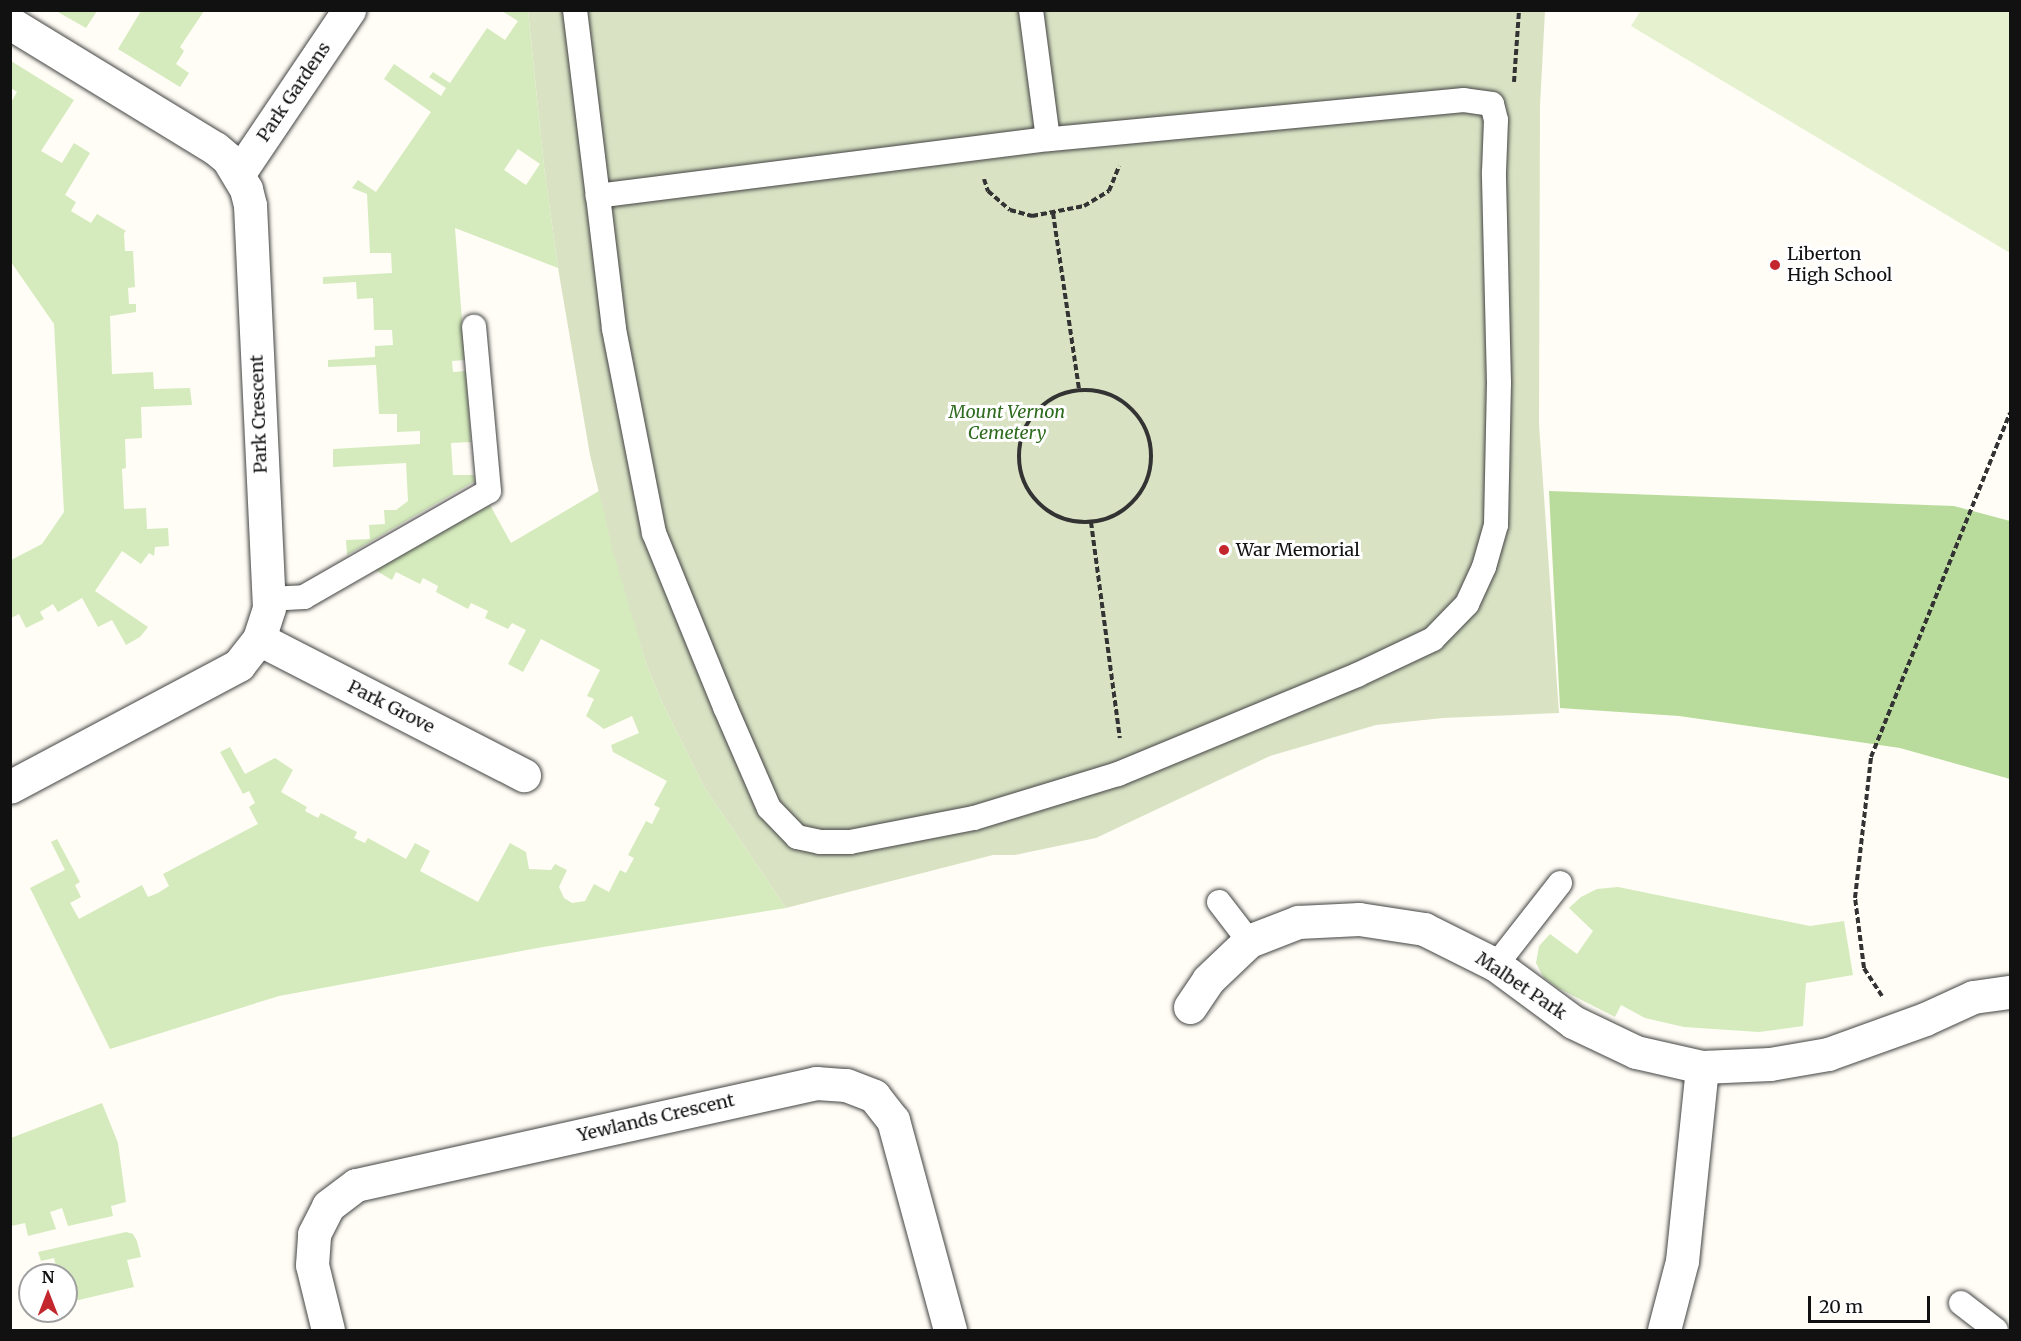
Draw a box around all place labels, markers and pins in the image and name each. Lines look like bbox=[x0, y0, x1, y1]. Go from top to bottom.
place label: Liberton High School bbox=[1787, 244, 1892, 286]
marker: Liberton High School bbox=[1768, 258, 1782, 272]
place label: War Memorial bbox=[1236, 539, 1360, 561]
marker: War Memorial bbox=[1217, 543, 1231, 557]

